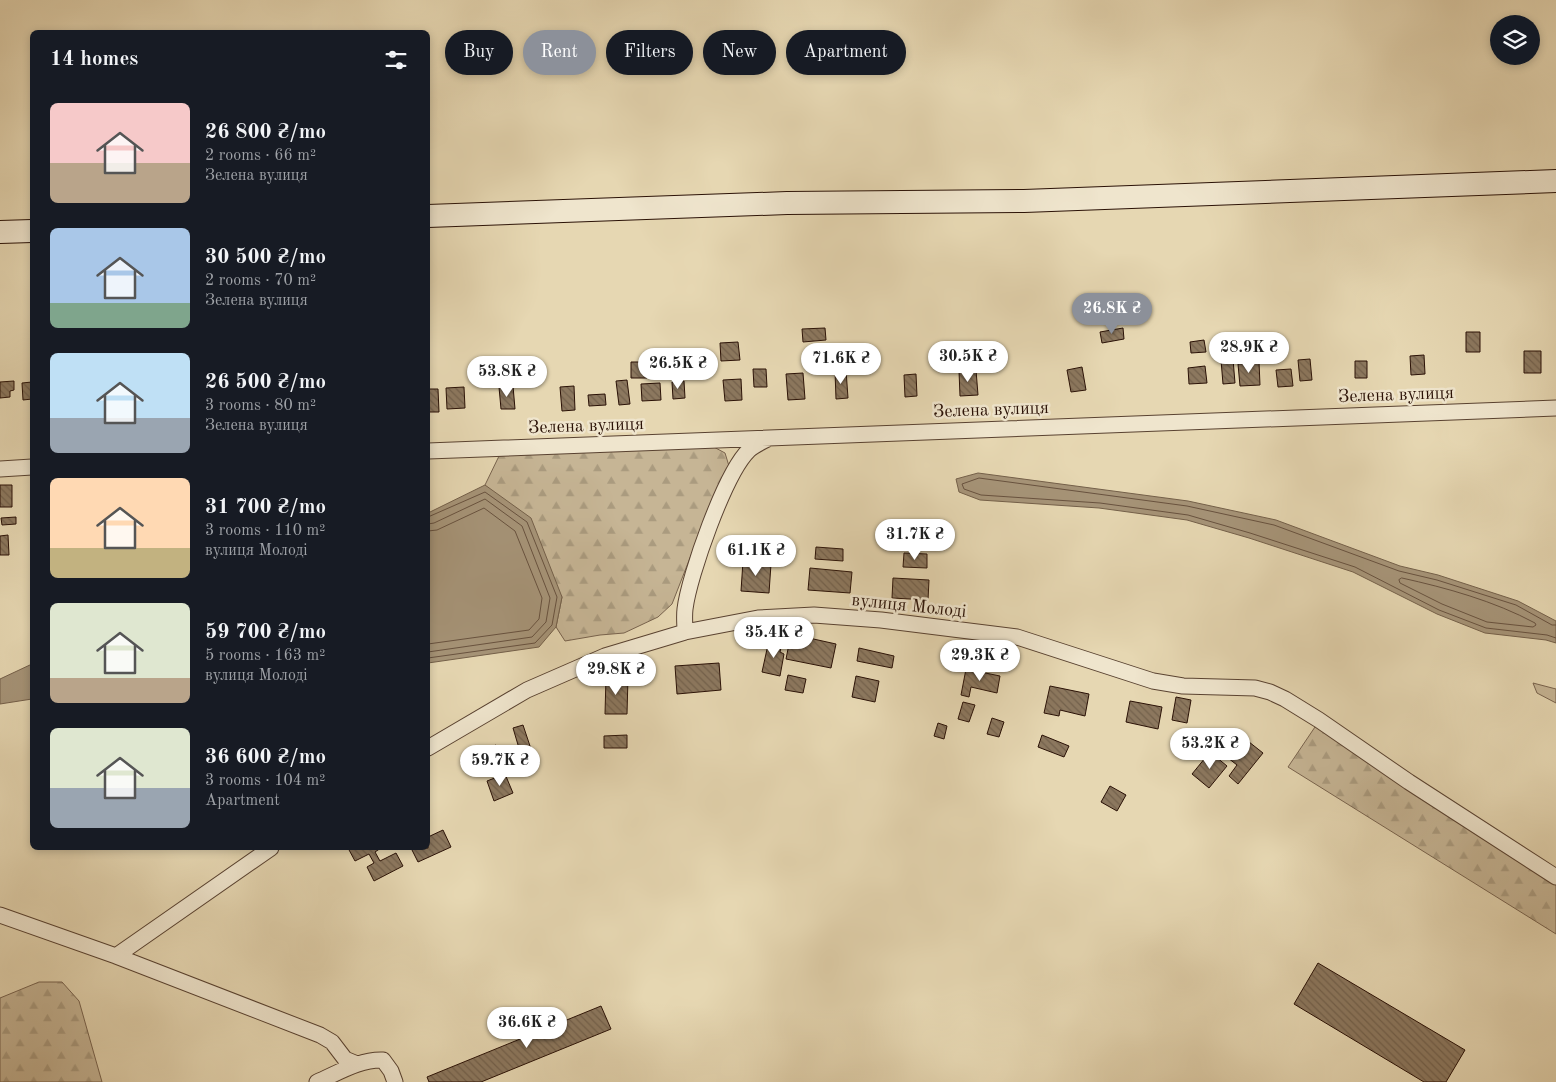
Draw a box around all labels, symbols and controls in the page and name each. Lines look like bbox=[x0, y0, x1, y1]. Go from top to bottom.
map controls bbox=[1490, 15, 1540, 65]
button: layers bbox=[1490, 15, 1540, 65]
chip: Buy bbox=[445, 30, 513, 75]
chip: Rent bbox=[523, 30, 596, 75]
chip: Filters bbox=[606, 30, 693, 75]
chip: New bbox=[703, 30, 776, 75]
chip: Apartment bbox=[786, 30, 906, 75]
icon: filters bbox=[382, 46, 410, 74]
text: 14 homes bbox=[50, 49, 138, 70]
text: 26 800 ₴/mo bbox=[205, 122, 326, 143]
icon: home bbox=[90, 123, 150, 183]
text: 2 rooms · 66 m² bbox=[205, 148, 316, 164]
text: Зелена вулиця bbox=[205, 168, 308, 184]
text: 30 500 ₴/mo bbox=[205, 247, 326, 268]
icon: home bbox=[90, 248, 150, 308]
text: 2 rooms · 70 m² bbox=[205, 273, 316, 289]
pin: 26.8K ₴ bbox=[1066, 292, 1158, 335]
text: Зелена вулиця bbox=[205, 293, 308, 309]
text: 26.8K ₴ bbox=[1083, 301, 1141, 317]
pin: 28.9K ₴ bbox=[1203, 332, 1295, 374]
pin: 30.5K ₴ bbox=[922, 340, 1014, 383]
text: 28.9K ₴ bbox=[1220, 340, 1278, 356]
pin: 71.6K ₴ bbox=[795, 342, 887, 385]
pin: 26.5K ₴ bbox=[632, 348, 724, 390]
text: 30.5K ₴ bbox=[939, 349, 997, 365]
text: 71.6K ₴ bbox=[812, 351, 870, 367]
pin: 53.8K ₴ bbox=[461, 356, 553, 398]
text: 26.5K ₴ bbox=[649, 356, 707, 372]
text: 53.8K ₴ bbox=[478, 364, 536, 380]
text: 26 500 ₴/mo bbox=[205, 372, 326, 393]
icon: home bbox=[90, 373, 150, 433]
street label: Зелена вулиця bbox=[1338, 384, 1454, 406]
text: 3 rooms · 80 m² bbox=[205, 398, 316, 414]
street label: Зелена вулиця bbox=[933, 399, 1049, 421]
street label: Зелена вулиця bbox=[528, 415, 644, 437]
text: Зелена вулиця bbox=[205, 418, 308, 434]
text: 31 700 ₴/mo bbox=[205, 497, 326, 518]
icon: home bbox=[90, 498, 150, 558]
pin: 31.7K ₴ bbox=[869, 518, 961, 561]
text: 3 rooms · 110 m² bbox=[205, 523, 325, 539]
text: 31.7K ₴ bbox=[886, 527, 944, 543]
pin: 61.1K ₴ bbox=[710, 534, 802, 577]
text: вулиця Молоді bbox=[205, 543, 308, 559]
text: 61.1K ₴ bbox=[727, 543, 785, 559]
street label: вулиця Молоді bbox=[851, 591, 967, 621]
pin: 35.4K ₴ bbox=[728, 616, 820, 659]
text: 59 700 ₴/mo bbox=[205, 622, 326, 643]
icon: home bbox=[90, 623, 150, 683]
text: 35.4K ₴ bbox=[745, 625, 803, 641]
pin: 29.3K ₴ bbox=[934, 640, 1026, 682]
text: 5 rooms · 163 m² bbox=[205, 648, 325, 664]
text: 29.3K ₴ bbox=[951, 648, 1009, 664]
pin: 29.8K ₴ bbox=[570, 654, 662, 696]
text: 29.8K ₴ bbox=[587, 662, 645, 678]
text: вулиця Молоді bbox=[205, 668, 308, 684]
pin: 53.2K ₴ bbox=[1164, 728, 1256, 770]
text: 53.2K ₴ bbox=[1181, 736, 1239, 752]
pin: 59.7K ₴ bbox=[454, 744, 546, 787]
text: 36 600 ₴/mo bbox=[205, 747, 326, 768]
icon: home bbox=[90, 748, 150, 808]
text: 59.7K ₴ bbox=[471, 753, 529, 769]
text: 3 rooms · 104 m² bbox=[205, 773, 325, 789]
text: Apartment bbox=[205, 793, 280, 809]
pin: 36.6K ₴ bbox=[481, 1006, 573, 1049]
text: 36.6K ₴ bbox=[498, 1015, 556, 1031]

